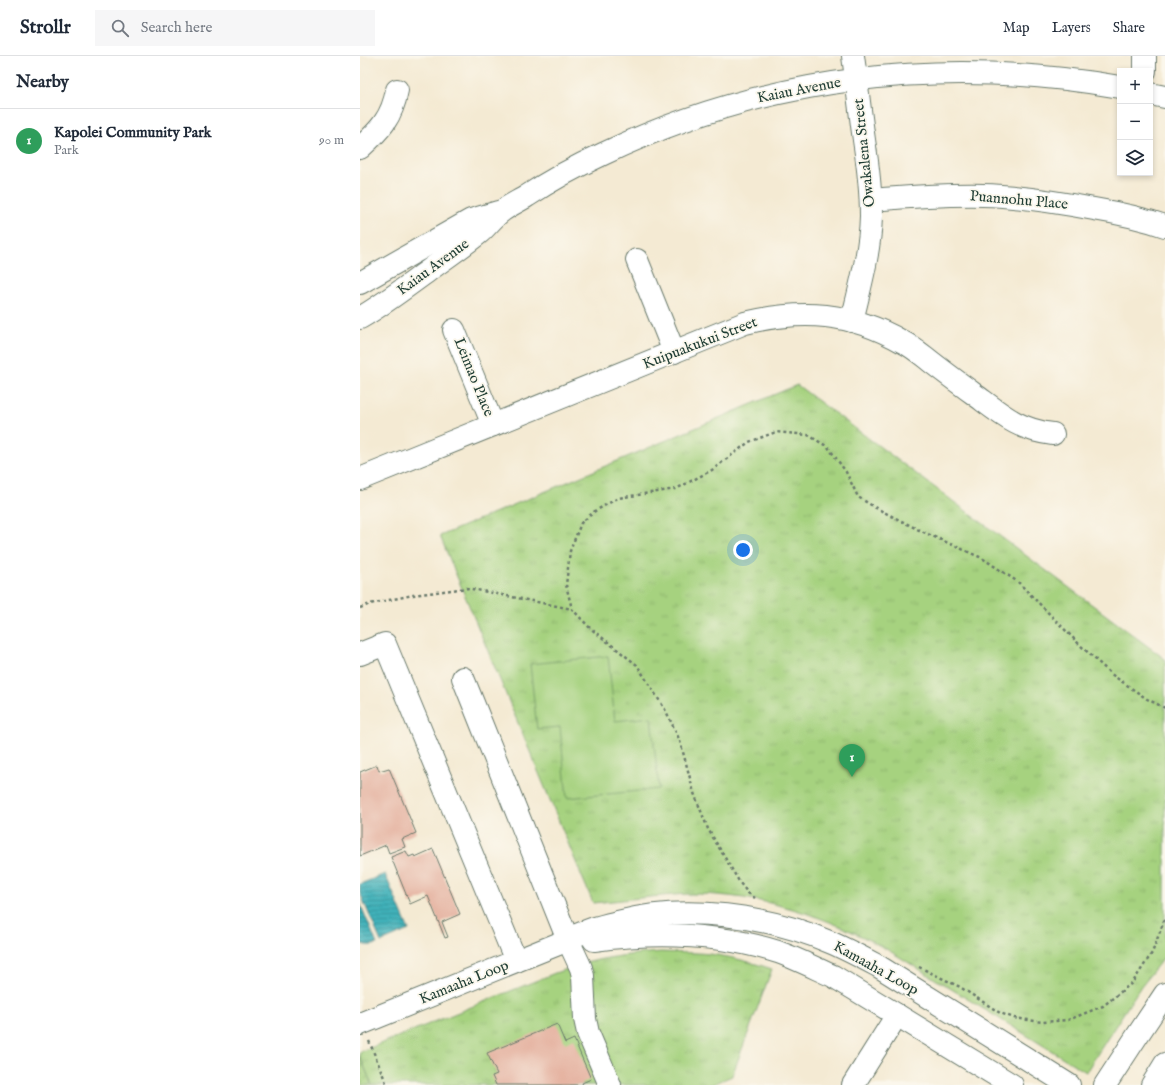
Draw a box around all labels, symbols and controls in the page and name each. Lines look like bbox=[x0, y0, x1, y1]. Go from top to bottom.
search box bbox=[95, 10, 375, 46]
text: Strollr bbox=[20, 16, 71, 40]
icon: search bbox=[109, 17, 131, 39]
text: Search here bbox=[141, 18, 212, 37]
text: Map bbox=[1003, 19, 1030, 37]
text: Layers bbox=[1052, 19, 1091, 37]
text: Share bbox=[1113, 19, 1145, 37]
map controls bbox=[1117, 68, 1153, 176]
button: + bbox=[1117, 68, 1153, 104]
text: Nearby bbox=[16, 72, 69, 93]
street label: Kaiau Avenue bbox=[756, 73, 843, 107]
street label: Owakalena Street bbox=[849, 98, 879, 208]
button: − bbox=[1117, 104, 1153, 140]
text: Kapolei Community Park bbox=[54, 123, 212, 142]
text: 1 bbox=[27, 132, 31, 149]
text: 90 m bbox=[319, 132, 344, 149]
button: layers bbox=[1117, 140, 1153, 176]
text: Park bbox=[54, 142, 79, 159]
street label: Puannohu Place bbox=[969, 186, 1069, 214]
street label: Kaiau Avenue bbox=[393, 234, 473, 300]
street label: Kuipuakukui Street bbox=[640, 312, 760, 374]
street label: Leimao Place bbox=[450, 335, 499, 419]
your location bbox=[733, 540, 753, 560]
pin: 1 bbox=[839, 744, 865, 777]
street label: Kamaaha Loop bbox=[830, 937, 922, 999]
street label: Kamaaha Loop bbox=[417, 955, 511, 1009]

